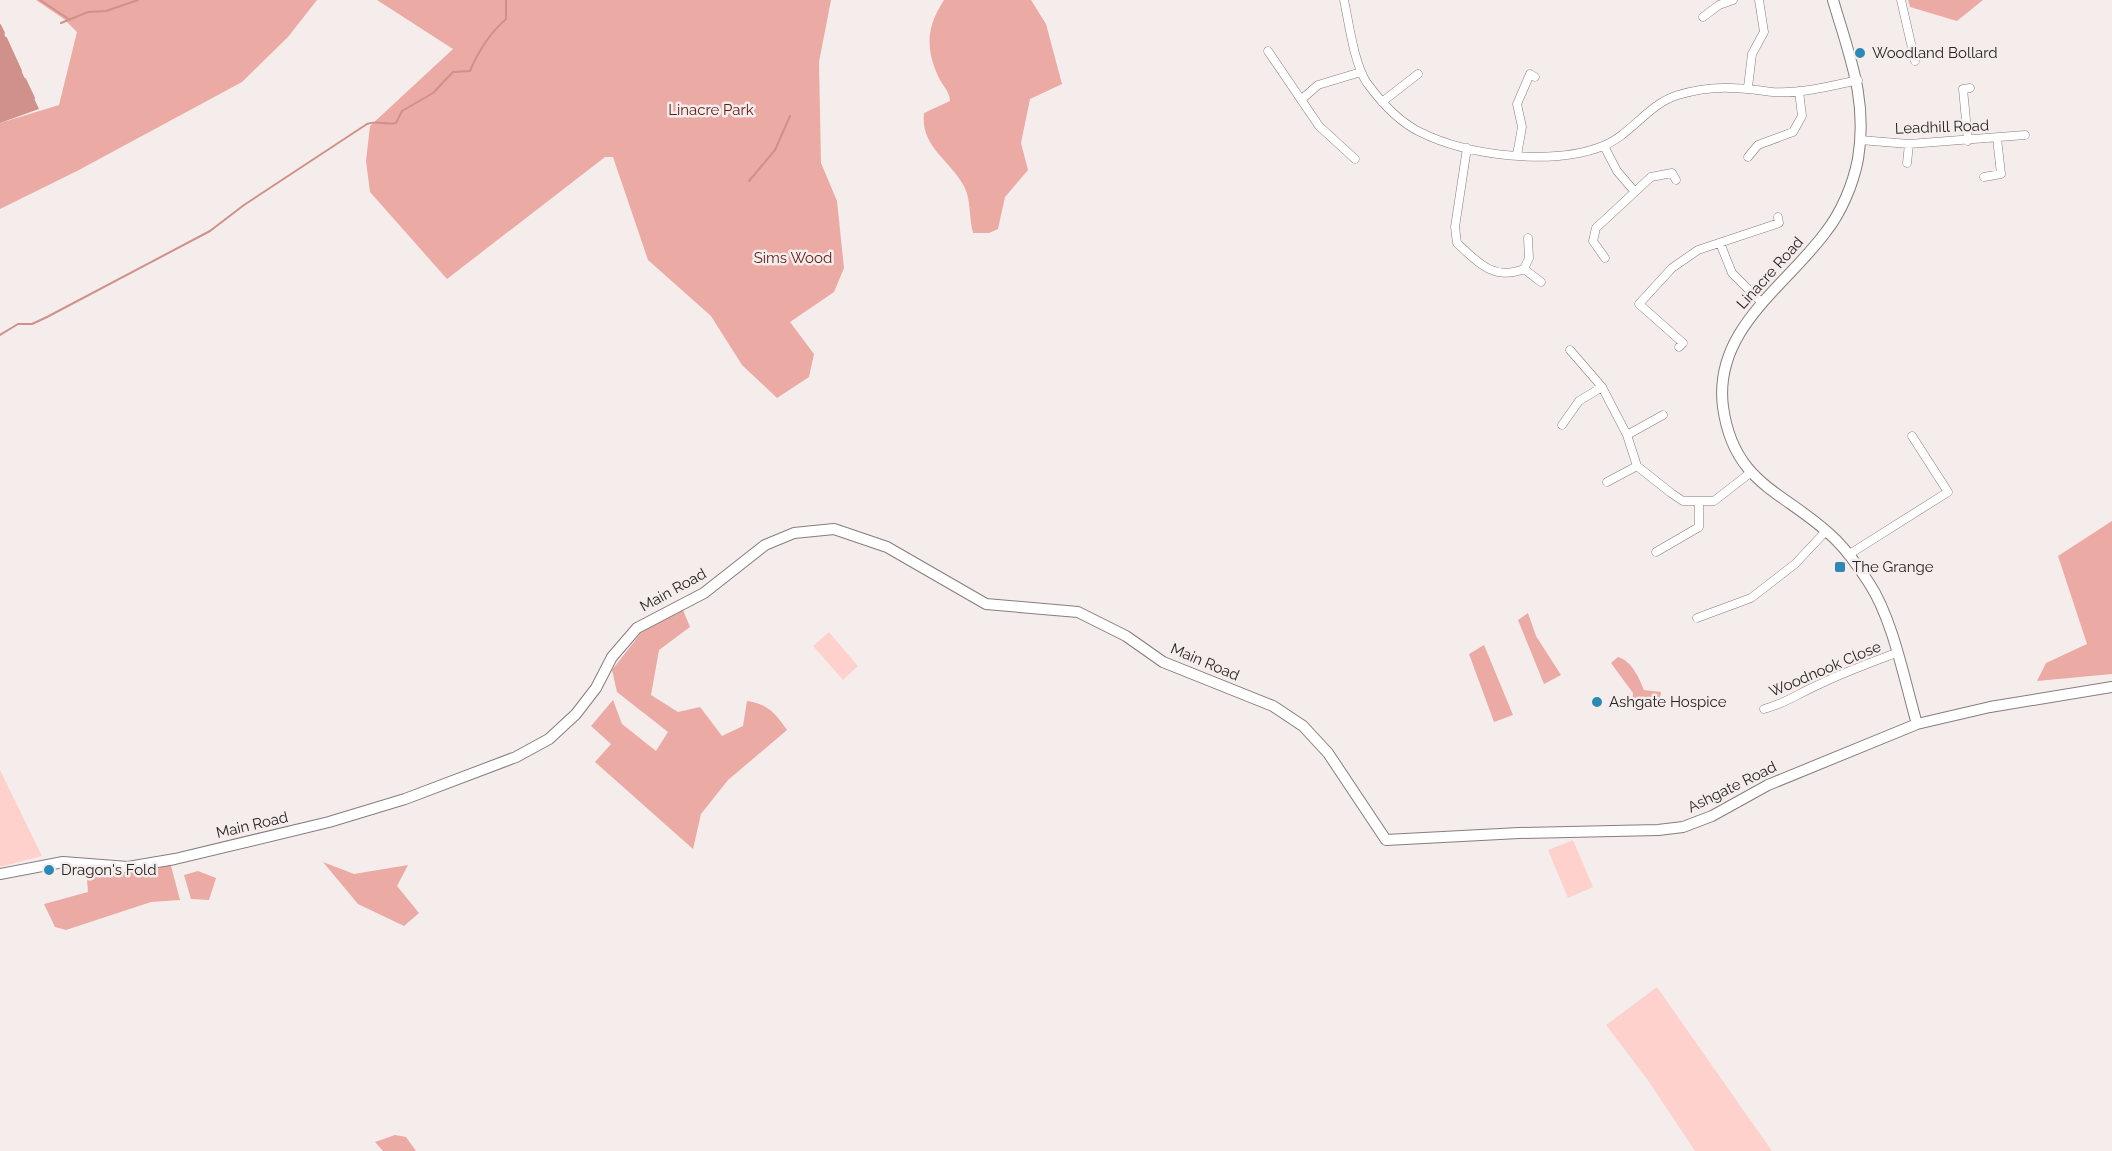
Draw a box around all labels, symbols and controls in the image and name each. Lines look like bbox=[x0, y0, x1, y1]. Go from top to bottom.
place label: Woodland Bollard bbox=[1872, 44, 1998, 62]
marker: Woodland Bollard bbox=[1853, 46, 1867, 60]
park label: Linacre Park bbox=[668, 101, 754, 119]
street label: Leadhill Road bbox=[1895, 116, 1989, 138]
street label: Linacre Road bbox=[1733, 233, 1807, 313]
park label: Sims Wood bbox=[754, 249, 832, 267]
place label: The Grange bbox=[1852, 558, 1934, 576]
marker: The Grange bbox=[1833, 560, 1847, 574]
street label: Main Road bbox=[637, 564, 709, 616]
street label: Woodnook Close bbox=[1766, 637, 1884, 701]
street label: Main Road bbox=[1168, 639, 1242, 685]
place label: Ashgate Hospice bbox=[1609, 693, 1727, 711]
marker: Ashgate Hospice bbox=[1590, 695, 1604, 709]
street label: Ashgate Road bbox=[1684, 758, 1780, 816]
street label: Main Road bbox=[214, 808, 290, 842]
place label: Dragon's Fold bbox=[61, 861, 157, 879]
marker: Dragon's Fold bbox=[42, 863, 56, 877]

